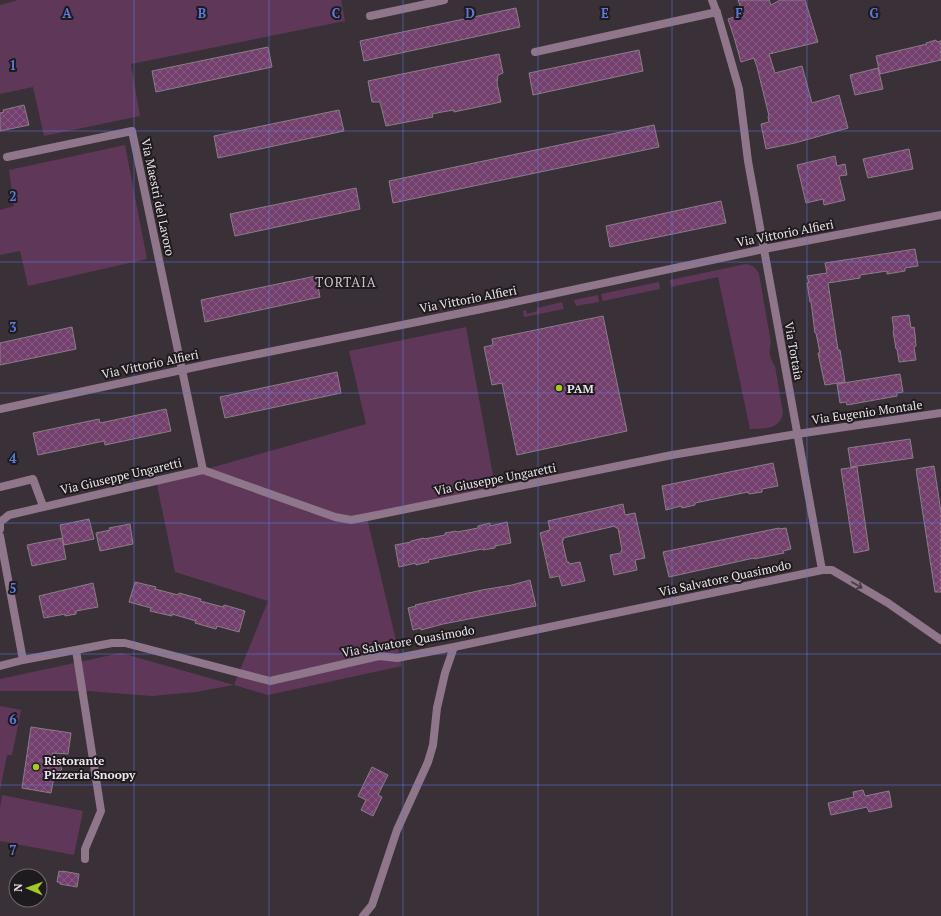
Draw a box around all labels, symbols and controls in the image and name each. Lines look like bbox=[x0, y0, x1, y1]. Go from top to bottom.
text: A bbox=[62, 4, 72, 22]
text: B bbox=[198, 4, 206, 22]
text: C bbox=[332, 4, 340, 22]
text: D bbox=[465, 4, 475, 22]
text: E bbox=[601, 4, 609, 22]
text: F bbox=[735, 4, 743, 22]
text: G bbox=[869, 4, 879, 22]
text: 1 bbox=[9, 56, 17, 74]
street label: Via Maestri del Lavoro bbox=[138, 137, 178, 257]
text: 2 bbox=[9, 187, 17, 205]
street label: Via Vittorio Alfieri bbox=[735, 216, 835, 250]
district label: TORTAIA bbox=[315, 273, 377, 291]
street label: Via Vittorio Alfieri bbox=[418, 282, 518, 316]
text: 3 bbox=[9, 318, 17, 336]
street label: Via Tortaia bbox=[781, 321, 807, 381]
street label: Via Vittorio Alfieri bbox=[100, 346, 200, 382]
place label: PAM bbox=[567, 381, 594, 396]
marker: PAM bbox=[554, 383, 564, 393]
street label: Via Eugenio Montale bbox=[811, 397, 923, 427]
text: 4 bbox=[9, 449, 17, 467]
street label: Via Giuseppe Ungaretti bbox=[59, 455, 183, 497]
street label: Via Giuseppe Ungaretti bbox=[433, 460, 558, 498]
street label: Via Salvatore Quasimodo bbox=[658, 557, 793, 599]
text: 5 bbox=[9, 579, 17, 597]
one-way arrow bbox=[851, 581, 863, 589]
street label: Via Salvatore Quasimodo bbox=[340, 622, 476, 660]
text: 6 bbox=[9, 710, 17, 728]
place label: Ristorante Pizzeria Snoopy bbox=[44, 753, 136, 782]
marker: Ristorante Pizzeria Snoopy bbox=[31, 762, 41, 772]
text: 7 bbox=[9, 841, 17, 859]
north arrow bbox=[8, 868, 48, 908]
text: N bbox=[11, 883, 25, 892]

